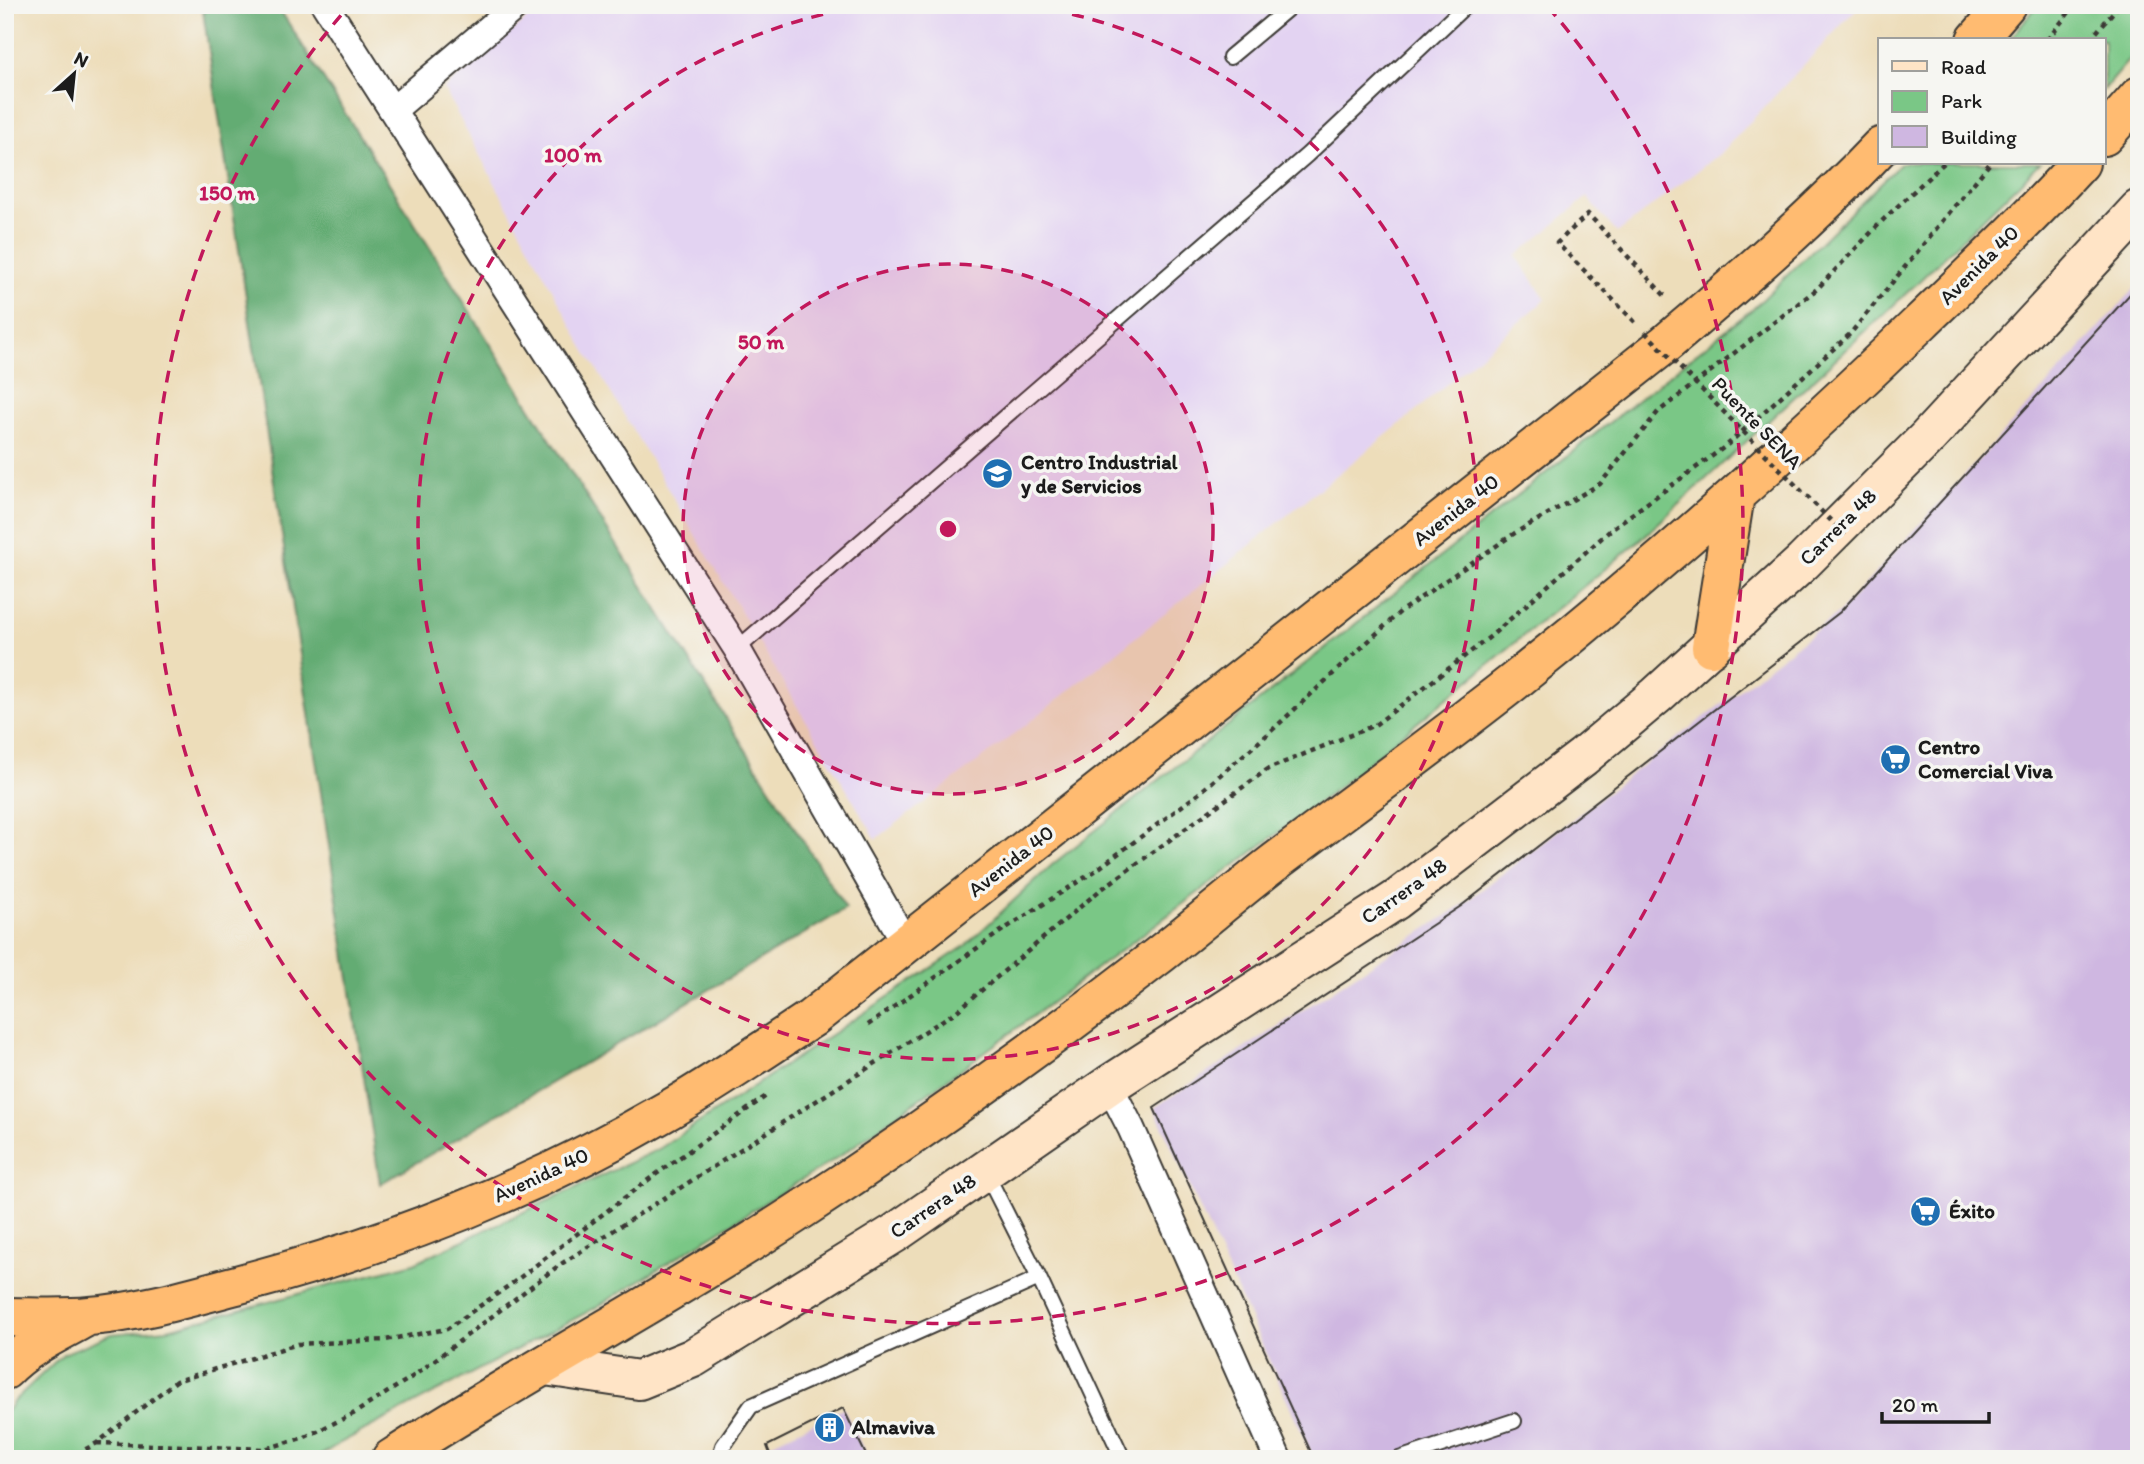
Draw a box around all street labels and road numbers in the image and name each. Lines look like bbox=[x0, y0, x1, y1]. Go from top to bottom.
street label: Avenida 40 bbox=[1934, 220, 2024, 310]
street label: Puente SENA bbox=[1707, 371, 1808, 475]
street label: Avenida 40 bbox=[1408, 468, 1504, 551]
street label: Carrera 48 bbox=[1794, 483, 1881, 570]
street label: Avenida 40 bbox=[963, 819, 1059, 902]
street label: Carrera 48 bbox=[1356, 852, 1451, 929]
street label: Avenida 40 bbox=[489, 1142, 592, 1207]
street label: Carrera 48 bbox=[885, 1168, 981, 1244]

